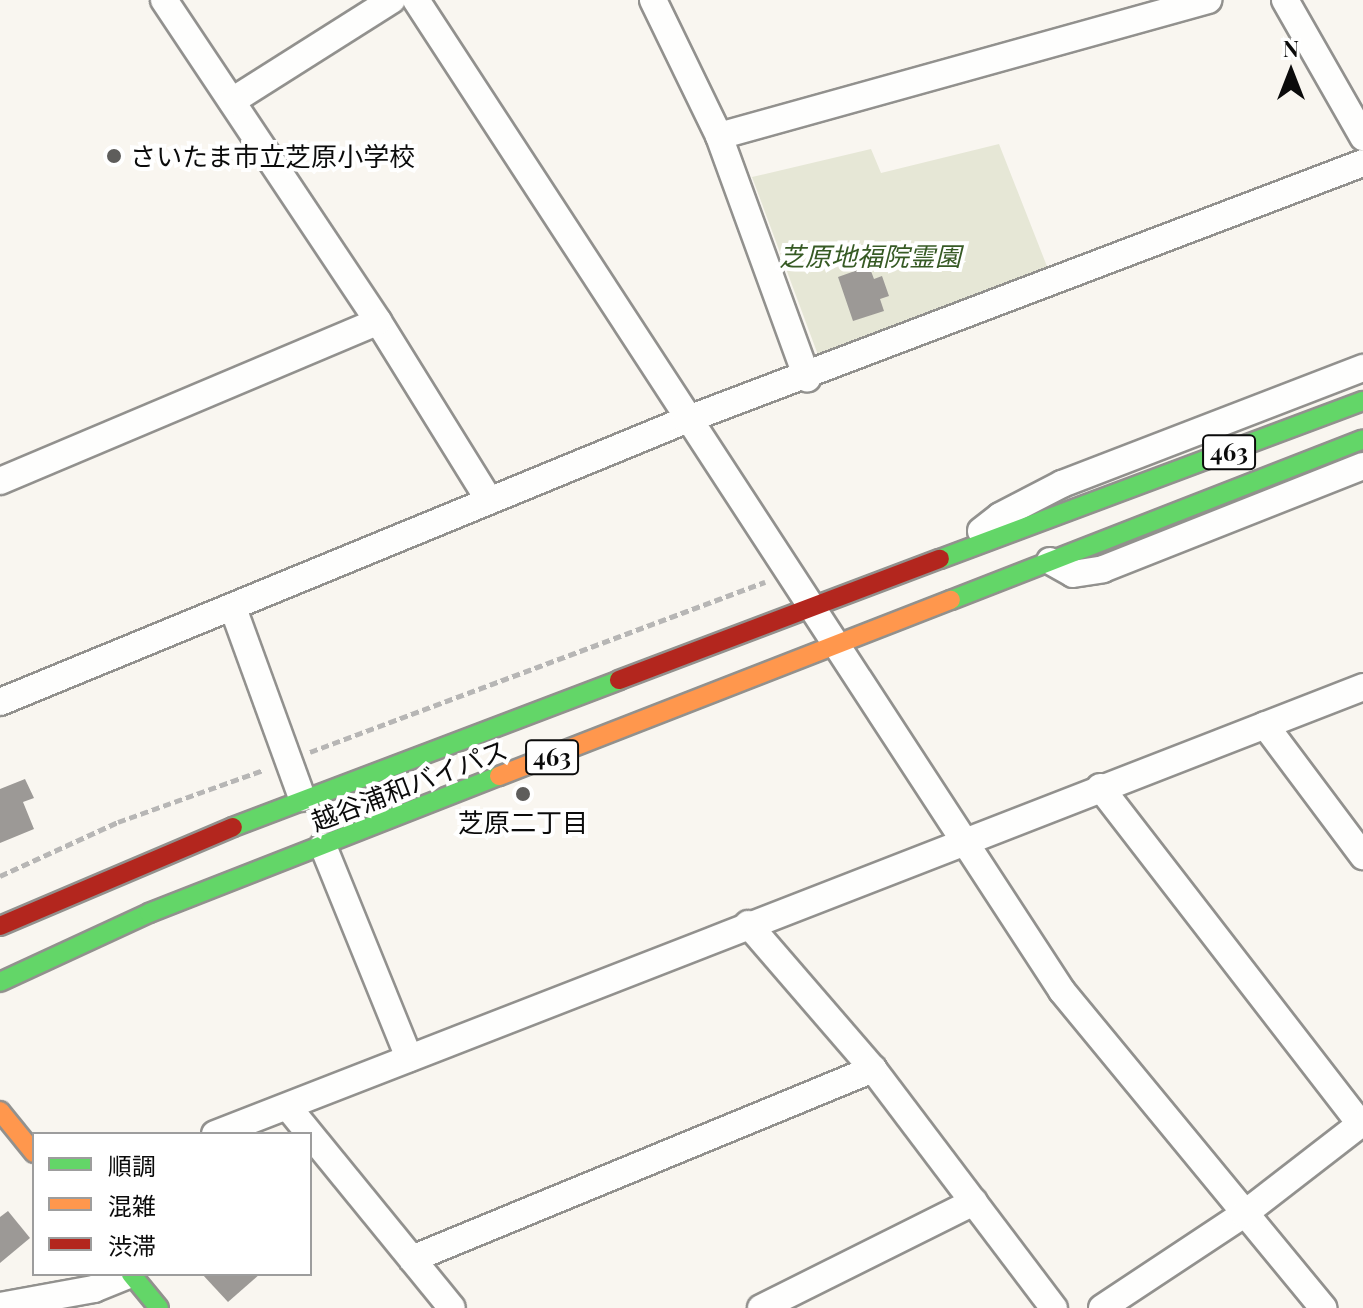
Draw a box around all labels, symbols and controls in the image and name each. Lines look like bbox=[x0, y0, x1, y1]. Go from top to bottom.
north arrow bbox=[1251, 32, 1331, 112]
text: N bbox=[1283, 33, 1299, 63]
place label: さいたま市立芝原小学校 bbox=[130, 140, 416, 172]
marker: さいたま市立芝原小学校 bbox=[105, 147, 123, 165]
park label: 芝原地福院霊園 bbox=[779, 240, 961, 272]
road number: 463 bbox=[1201, 432, 1257, 472]
street label: 越谷浦和バイパス bbox=[306, 733, 512, 837]
road number: 463 bbox=[524, 737, 580, 777]
marker: 芝原二丁目 bbox=[514, 785, 532, 803]
place label: 芝原二丁目 bbox=[458, 806, 588, 838]
legend bbox=[32, 1132, 312, 1276]
text: 順調 bbox=[108, 1149, 156, 1181]
text: 混雑 bbox=[108, 1189, 156, 1221]
text: 渋滞 bbox=[108, 1229, 156, 1261]

